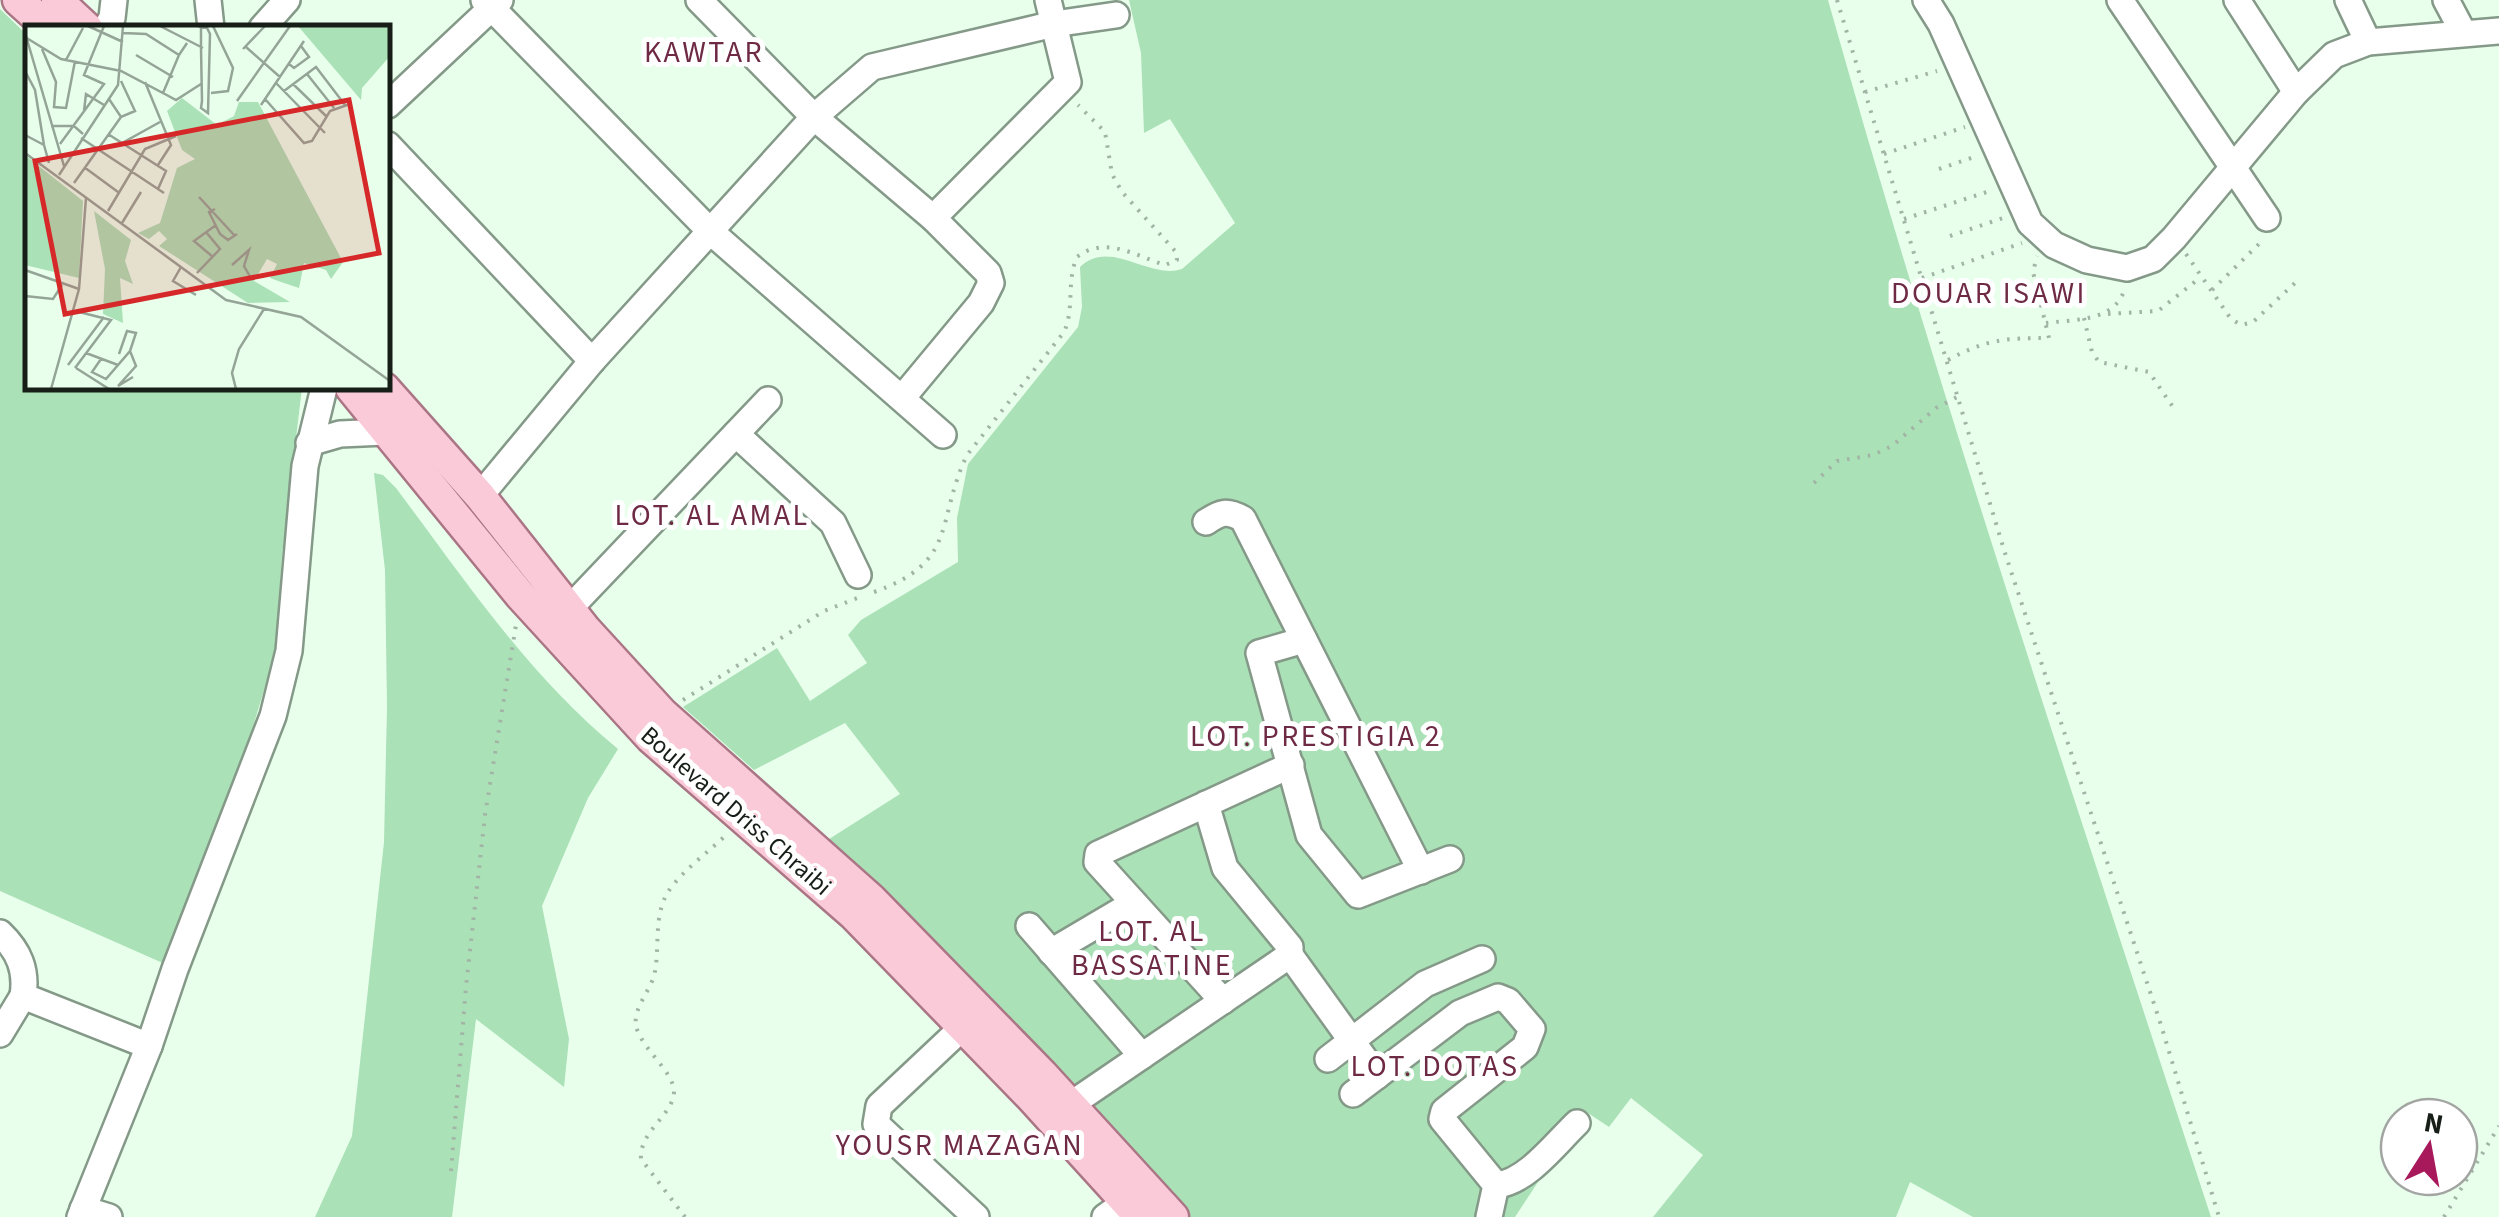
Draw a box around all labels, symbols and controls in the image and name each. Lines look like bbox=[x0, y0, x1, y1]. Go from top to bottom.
inset map bbox=[25, 25, 390, 390]
district label: KAWTAR bbox=[644, 31, 764, 74]
district label: DOUAR ISAWI bbox=[1891, 272, 2087, 315]
district label: LOT. AL AMAL bbox=[614, 494, 810, 537]
district label: LOT. PRESTIGIA 2 bbox=[1190, 715, 1442, 758]
street label: Boulevard Driss Chraibi bbox=[633, 718, 839, 904]
district label: LOT. AL BASSATINE bbox=[1071, 910, 1233, 987]
district label: LOT. DOTAS bbox=[1350, 1045, 1520, 1088]
north arrow bbox=[2379, 1097, 2479, 1197]
text: N bbox=[2421, 1102, 2447, 1145]
district label: YOUSR MAZAGAN bbox=[835, 1124, 1084, 1167]

